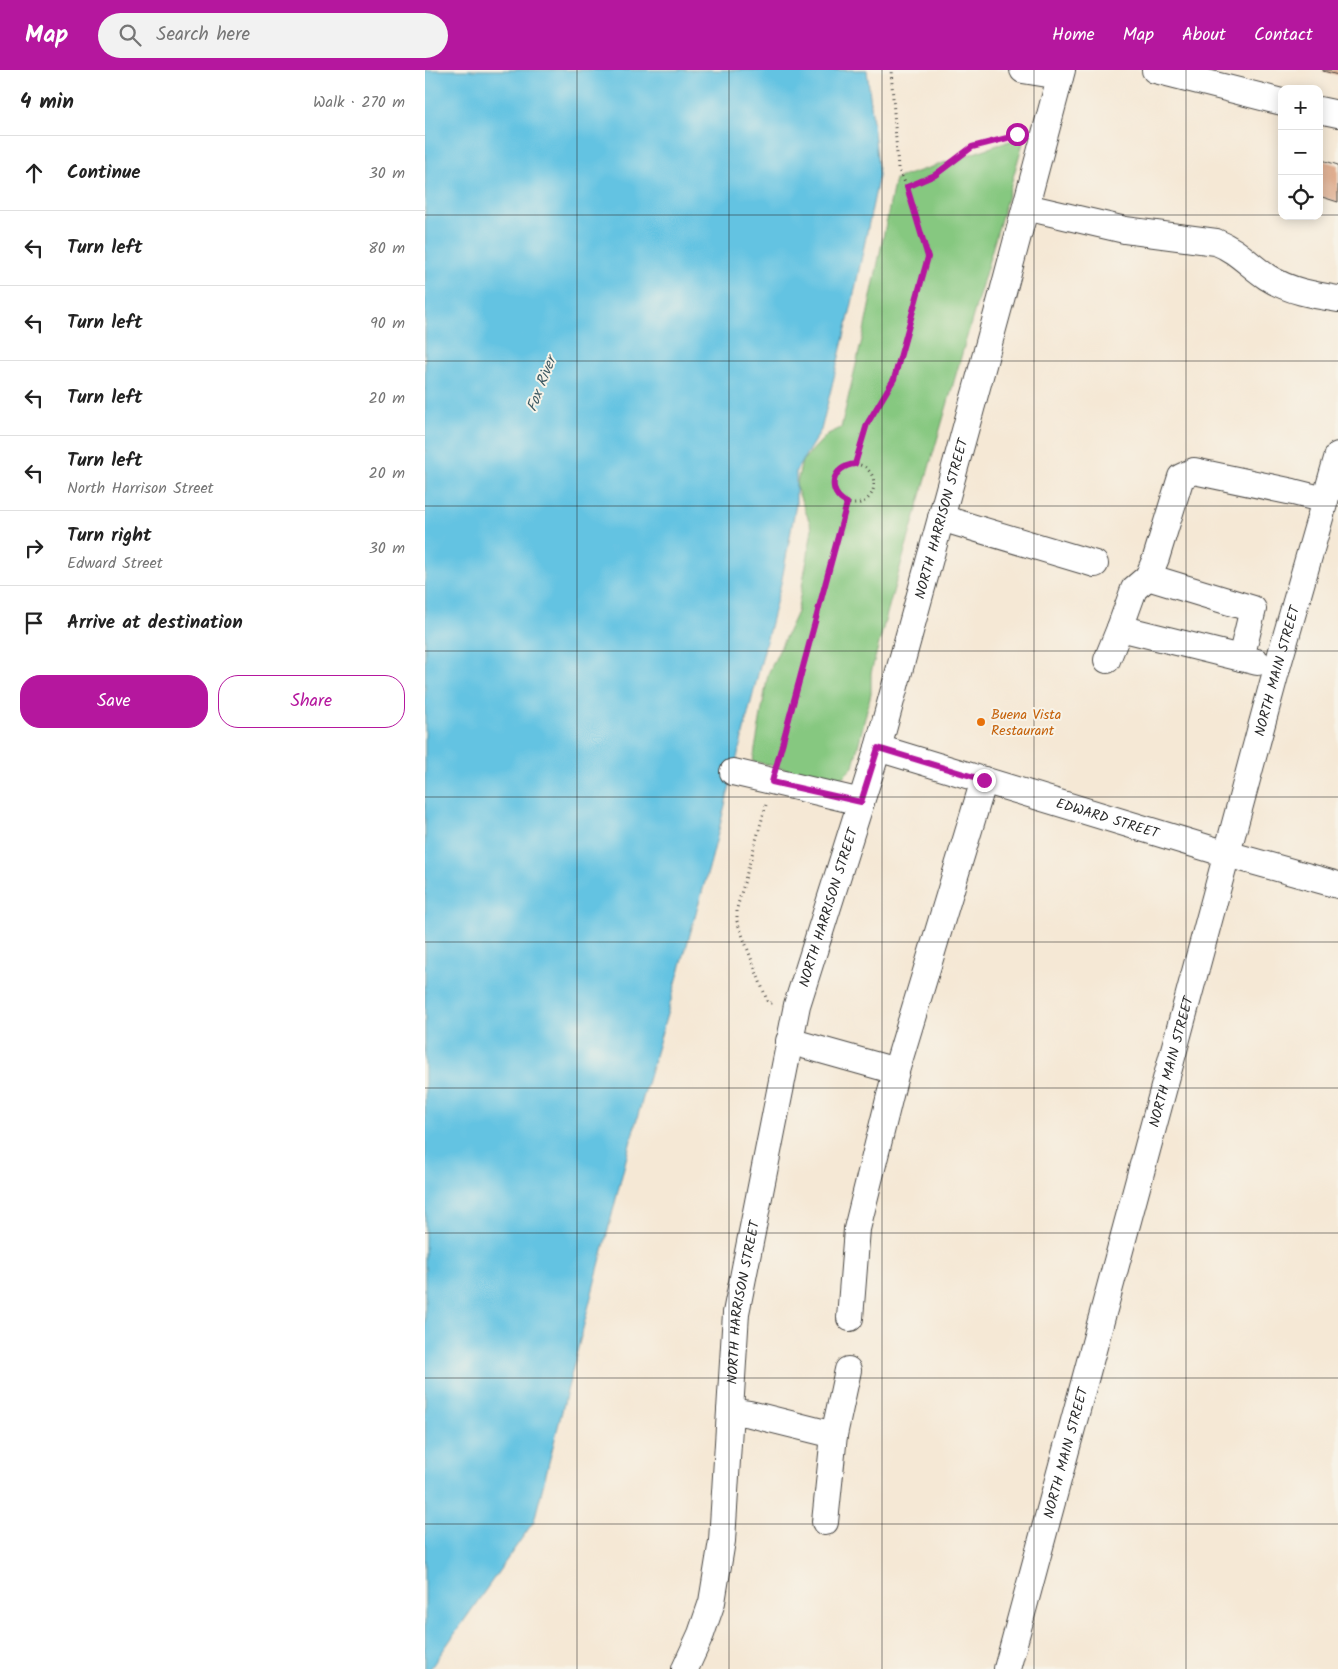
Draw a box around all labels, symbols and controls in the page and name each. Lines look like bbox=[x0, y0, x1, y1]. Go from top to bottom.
search box bbox=[98, 13, 448, 58]
text: Map bbox=[25, 16, 68, 55]
text: Search here bbox=[156, 20, 250, 50]
icon: search bbox=[116, 21, 144, 49]
text: Home bbox=[1052, 21, 1095, 50]
text: Map bbox=[1123, 21, 1154, 50]
text: About bbox=[1182, 21, 1226, 50]
text: Contact bbox=[1254, 21, 1313, 50]
map controls bbox=[1278, 85, 1323, 220]
button: + bbox=[1278, 85, 1323, 130]
text: 4 min bbox=[20, 86, 74, 119]
text: Walk · 270 m bbox=[313, 90, 405, 115]
route start bbox=[1006, 123, 1029, 146]
button: − bbox=[1278, 130, 1323, 175]
text: Continue bbox=[67, 158, 140, 188]
icon: ahead bbox=[20, 159, 48, 187]
text: 30 m bbox=[369, 161, 405, 186]
button: locate bbox=[1278, 175, 1323, 220]
text: Turn left bbox=[67, 233, 142, 263]
icon: left bbox=[20, 234, 48, 262]
text: 80 m bbox=[368, 236, 405, 261]
text: Turn left bbox=[67, 308, 142, 338]
icon: left bbox=[20, 309, 48, 337]
text: 90 m bbox=[370, 311, 405, 336]
water label: Fox River bbox=[520, 350, 565, 415]
text: Turn left bbox=[67, 383, 142, 413]
icon: left bbox=[20, 384, 48, 412]
text: 20 m bbox=[369, 386, 405, 411]
street label: NORTH HARRISON STREET bbox=[909, 435, 975, 601]
text: Turn left bbox=[67, 446, 142, 476]
icon: left bbox=[20, 459, 48, 487]
text: 20 m bbox=[369, 461, 405, 486]
text: North Harrison Street bbox=[67, 476, 214, 501]
text: Turn right bbox=[67, 521, 152, 551]
icon: right bbox=[20, 534, 48, 562]
text: 30 m bbox=[369, 536, 405, 561]
text: Edward Street bbox=[67, 551, 163, 576]
street label: NORTH MAIN STREET bbox=[1249, 602, 1307, 739]
text: Arrive at destination bbox=[67, 608, 243, 638]
icon: arrive bbox=[20, 609, 48, 637]
button: Save bbox=[20, 675, 208, 728]
button: Share bbox=[218, 675, 405, 728]
place label: Buena Vista Restaurant bbox=[991, 704, 1061, 742]
marker: Buena Vista Restaurant bbox=[975, 716, 987, 728]
route end bbox=[973, 769, 996, 792]
street label: EDWARD STREET bbox=[1053, 793, 1163, 845]
street label: NORTH HARRISON STREET bbox=[793, 824, 865, 990]
street label: NORTH MAIN STREET bbox=[1144, 993, 1200, 1130]
street label: NORTH HARRISON STREET bbox=[722, 1217, 766, 1385]
street label: NORTH MAIN STREET bbox=[1038, 1384, 1095, 1521]

